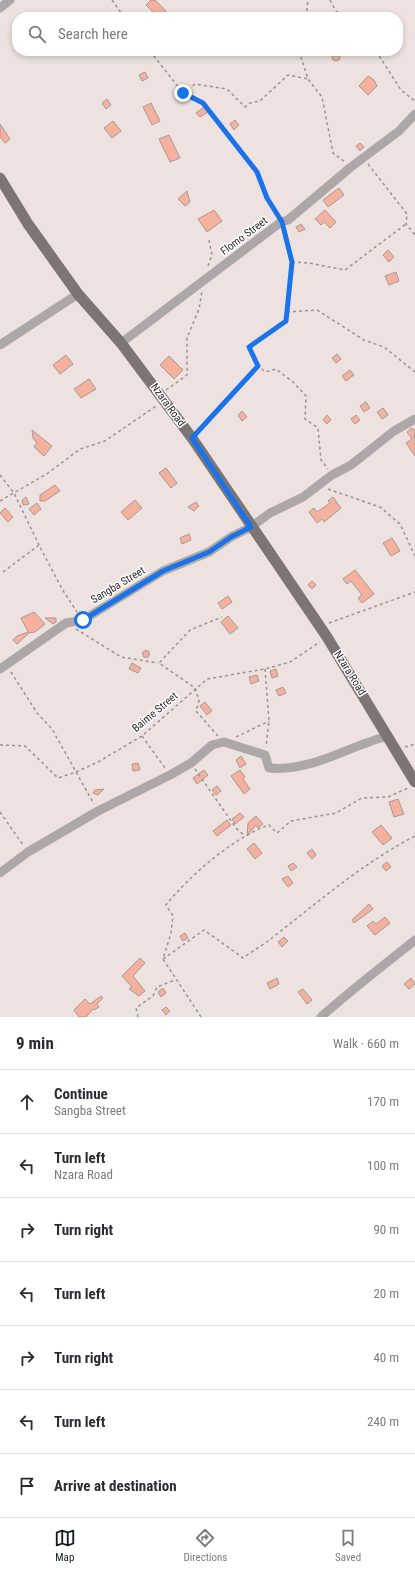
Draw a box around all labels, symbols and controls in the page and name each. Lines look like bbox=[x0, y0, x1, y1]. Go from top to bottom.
search box bbox=[12, 12, 403, 56]
icon: search bbox=[26, 23, 48, 45]
text: Search here bbox=[58, 25, 128, 43]
route end bbox=[174, 84, 192, 102]
street label: Flomo Street bbox=[218, 214, 270, 258]
street label: Nzara Road bbox=[148, 381, 188, 429]
street label: Sangba Street bbox=[89, 564, 147, 606]
route start bbox=[74, 611, 92, 629]
street label: Nzara Road bbox=[331, 648, 369, 698]
street label: Baime Street bbox=[130, 689, 180, 735]
text: 9 min bbox=[16, 1033, 54, 1053]
text: Walk · 660 m bbox=[333, 1036, 399, 1051]
text: Continue bbox=[54, 1085, 108, 1103]
icon: ahead bbox=[16, 1091, 38, 1113]
text: 170 m bbox=[367, 1094, 399, 1109]
text: Sangba Street bbox=[54, 1103, 126, 1118]
text: Turn left bbox=[54, 1149, 105, 1167]
icon: left bbox=[16, 1155, 38, 1177]
text: 100 m bbox=[367, 1158, 399, 1173]
text: Nzara Road bbox=[54, 1167, 113, 1182]
icon: right bbox=[16, 1219, 38, 1241]
text: Turn right bbox=[54, 1221, 113, 1239]
text: 90 m bbox=[373, 1222, 399, 1237]
icon: left bbox=[16, 1283, 38, 1305]
text: Turn left bbox=[54, 1285, 105, 1303]
text: 20 m bbox=[373, 1286, 399, 1301]
icon: right bbox=[16, 1347, 38, 1369]
text: Turn right bbox=[54, 1349, 113, 1367]
text: 40 m bbox=[373, 1350, 399, 1365]
icon: left bbox=[16, 1411, 38, 1433]
text: Turn left bbox=[54, 1413, 105, 1431]
text: 240 m bbox=[367, 1414, 399, 1429]
icon: arrive bbox=[16, 1475, 38, 1497]
text: Arrive at destination bbox=[54, 1477, 177, 1495]
tab: Map bbox=[54, 1527, 76, 1564]
tab: Directions bbox=[183, 1527, 227, 1564]
tab: Saved bbox=[335, 1527, 361, 1564]

